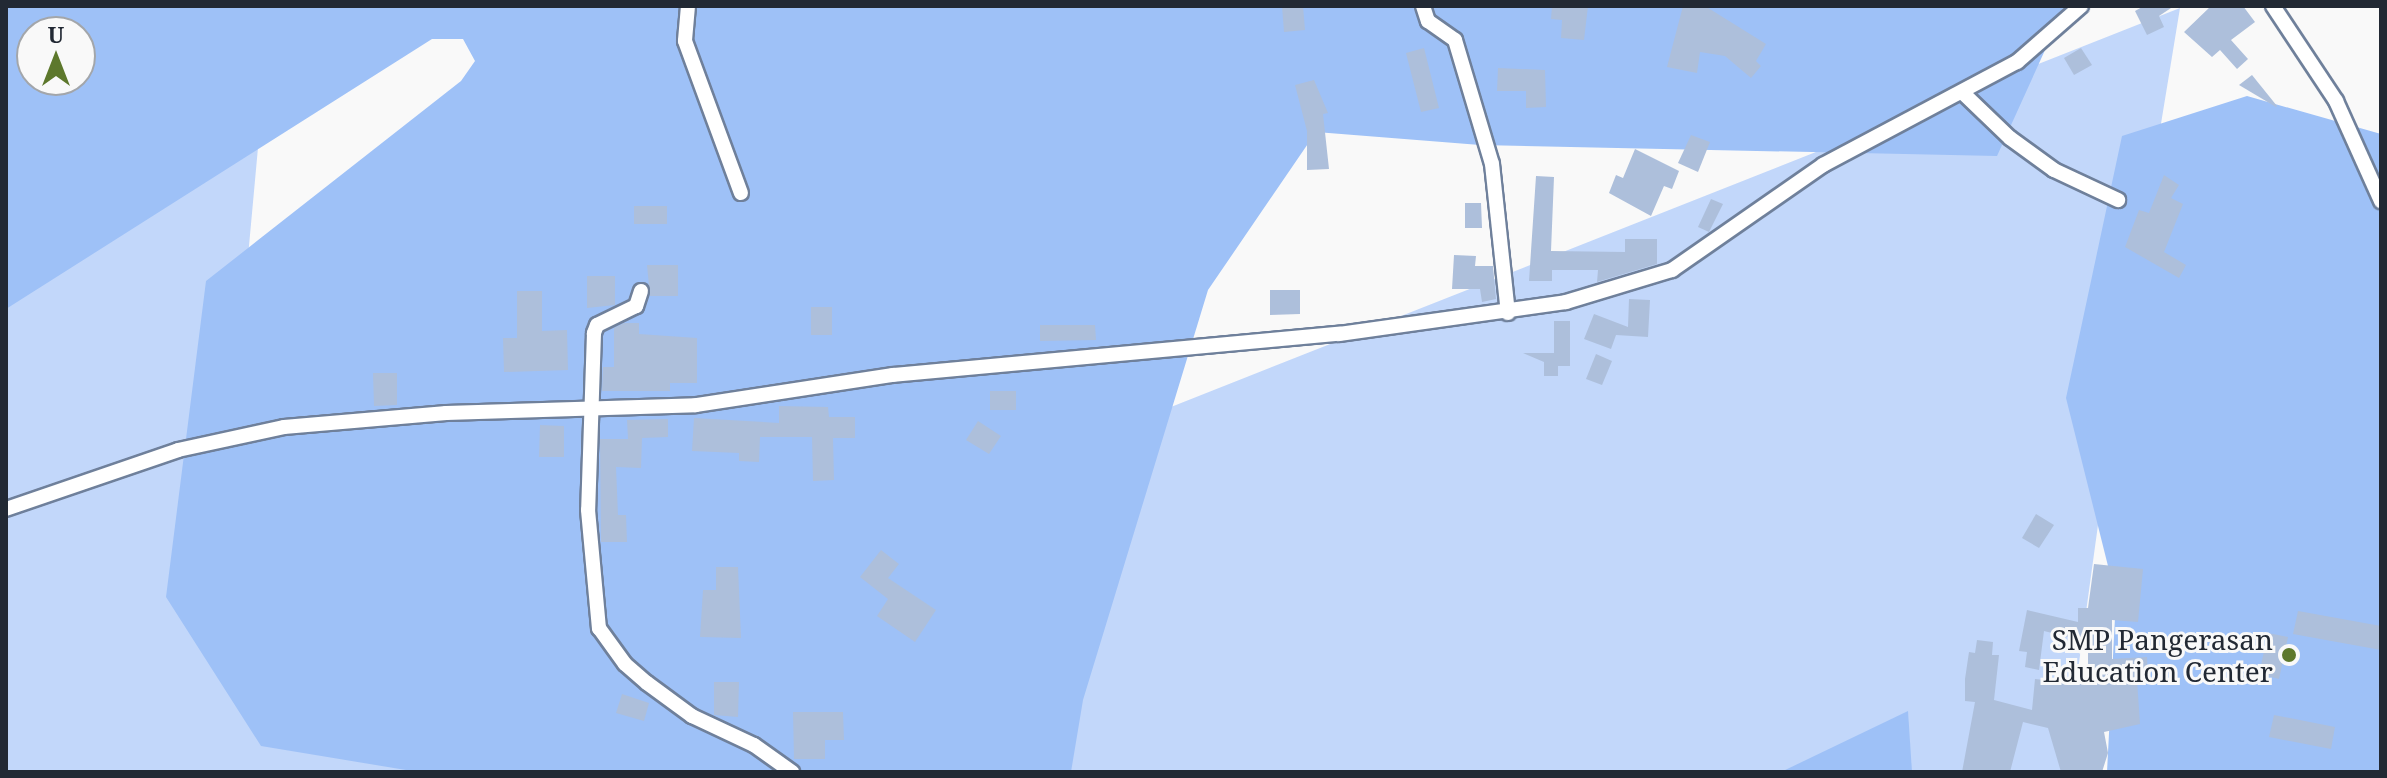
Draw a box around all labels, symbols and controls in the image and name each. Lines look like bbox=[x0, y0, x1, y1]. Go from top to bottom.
north arrow bbox=[16, 16, 96, 96]
text: U bbox=[48, 19, 64, 49]
place label: SMP Pangerasan Education Center bbox=[2042, 622, 2273, 688]
marker: SMP Pangerasan Education Center bbox=[2280, 646, 2298, 664]

